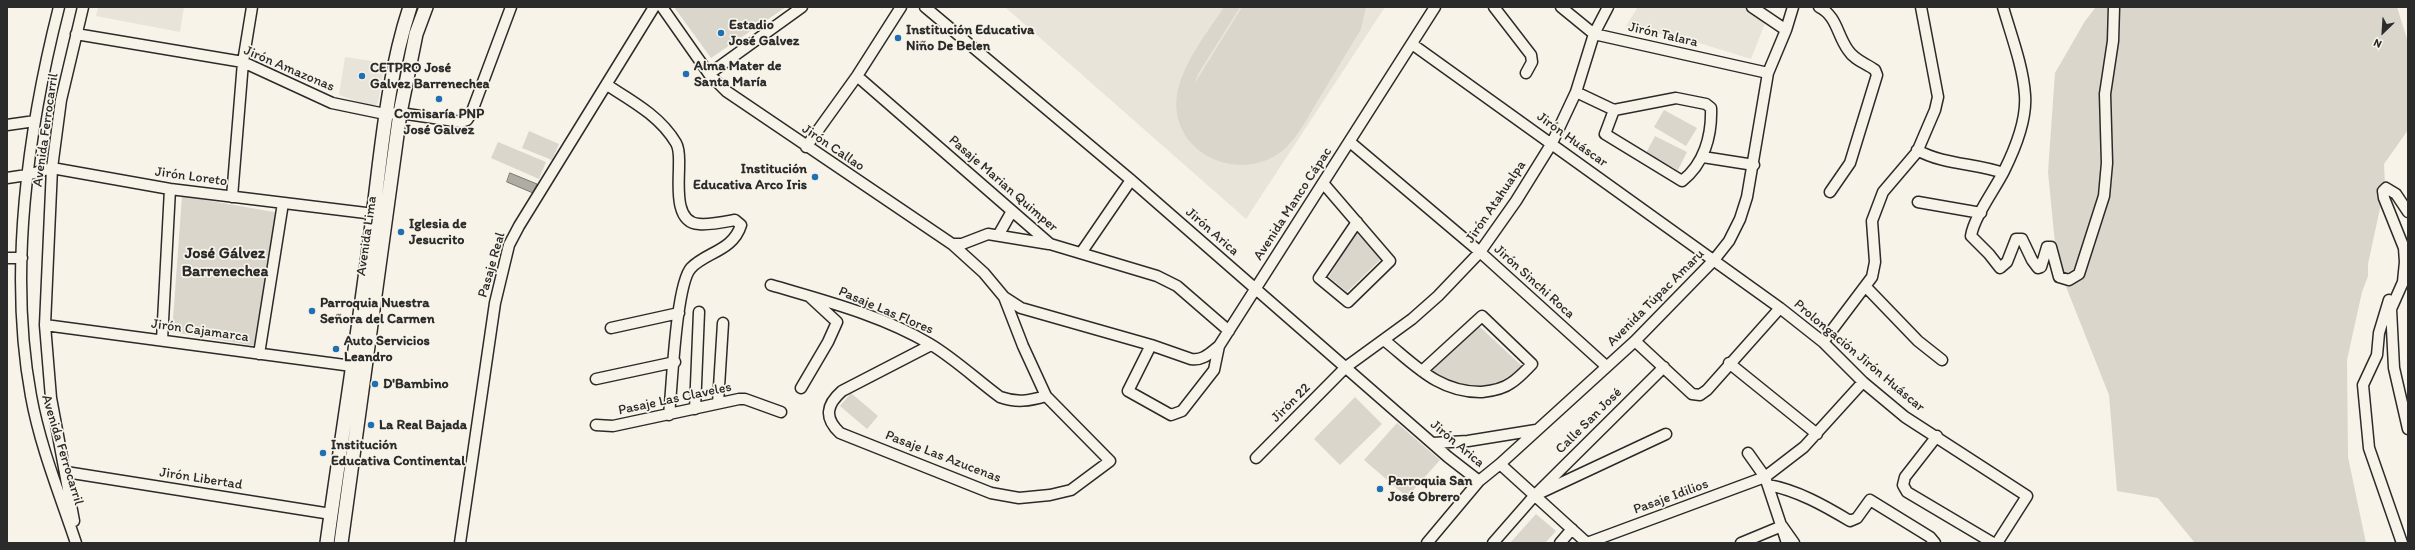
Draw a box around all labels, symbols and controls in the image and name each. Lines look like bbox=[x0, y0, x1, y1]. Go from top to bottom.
north arrow bbox=[2363, 12, 2403, 52]
place label: Estadio José Galvez bbox=[729, 17, 799, 50]
street label: Jirón Talara bbox=[1627, 19, 1699, 51]
place label: Institución Educativa Niño De Belen bbox=[906, 22, 1034, 54]
marker: Estadio José Galvez bbox=[716, 28, 726, 38]
marker: Institución Educativa Niño De Belen bbox=[893, 33, 903, 43]
text: N bbox=[2372, 36, 2384, 51]
street label: Jirón Amazonas bbox=[241, 42, 337, 96]
place label: Alma Mater de Santa María bbox=[694, 58, 782, 90]
place label: CETPRO José Galvez Barrenechea bbox=[370, 60, 489, 92]
marker: Alma Mater de Santa María bbox=[681, 69, 691, 79]
marker: CETPRO José Galvez Barrenechea bbox=[357, 71, 367, 81]
street label: Avenida Ferrocarril bbox=[30, 72, 62, 188]
marker: Comisaría PNP José Galvez bbox=[434, 94, 444, 104]
place label: Comisaría PNP José Galvez bbox=[394, 106, 484, 138]
street label: Jirón Huáscar bbox=[1533, 109, 1611, 171]
street label: Jirón Callao bbox=[798, 121, 868, 175]
street label: Pasaje Marian Quimper bbox=[945, 132, 1061, 236]
street label: Avenida Manco Cápac bbox=[1250, 144, 1336, 264]
street label: Jirón Atahualpa bbox=[1462, 157, 1530, 247]
place label: Institución Educativa Arco Iris bbox=[693, 161, 807, 194]
street label: Jirón Loreto bbox=[154, 164, 228, 190]
marker: Institución Educativa Arco Iris bbox=[810, 172, 820, 182]
street label: Avenida Lima bbox=[353, 195, 381, 277]
street label: Jirón Arica bbox=[1182, 204, 1242, 260]
place label: Iglesia de Jesucrito bbox=[409, 216, 467, 248]
marker: Iglesia de Jesucrito bbox=[396, 227, 406, 237]
street label: Pasaje Real bbox=[475, 230, 509, 300]
street label: Jirón Sinchi Roca bbox=[1490, 241, 1578, 323]
district label: José Gálvez Barrenechea bbox=[182, 244, 268, 282]
street label: Avenida Túpac Amaru bbox=[1604, 246, 1708, 350]
street label: Pasaje Las Flores bbox=[836, 283, 936, 339]
place label: Parroquia Nuestra Señora del Carmen bbox=[320, 295, 435, 328]
street label: Prolongación Jirón Huáscar bbox=[1790, 296, 1928, 416]
marker: Parroquia Nuestra Señora del Carmen bbox=[307, 306, 317, 316]
street label: Jirón Cajamarca bbox=[150, 316, 250, 346]
place label: Auto Servicios Leandro bbox=[344, 333, 430, 366]
marker: Auto Servicios Leandro bbox=[331, 344, 341, 354]
place label: D'Bambino bbox=[383, 376, 449, 392]
marker: D'Bambino bbox=[370, 379, 380, 389]
street label: Pasaje Las Claveles bbox=[617, 379, 733, 419]
street label: Jirón 22 bbox=[1268, 380, 1314, 426]
street label: Calle San José bbox=[1552, 384, 1626, 458]
street label: Avenida Ferrocarril bbox=[37, 393, 87, 507]
place label: La Real Bajada bbox=[379, 417, 467, 433]
street label: Jirón Arica bbox=[1427, 417, 1487, 471]
marker: La Real Bajada bbox=[366, 420, 376, 430]
street label: Pasaje Las Azucenas bbox=[883, 427, 1003, 487]
place label: Institución Educativa Continental bbox=[331, 437, 465, 470]
marker: Institución Educativa Continental bbox=[318, 448, 328, 458]
street label: Jirón Libertad bbox=[158, 464, 244, 494]
place label: Parroquia San José Obrero bbox=[1388, 473, 1472, 506]
street label: Pasaje Idilios bbox=[1631, 476, 1711, 518]
marker: Parroquia San José Obrero bbox=[1375, 484, 1385, 494]

